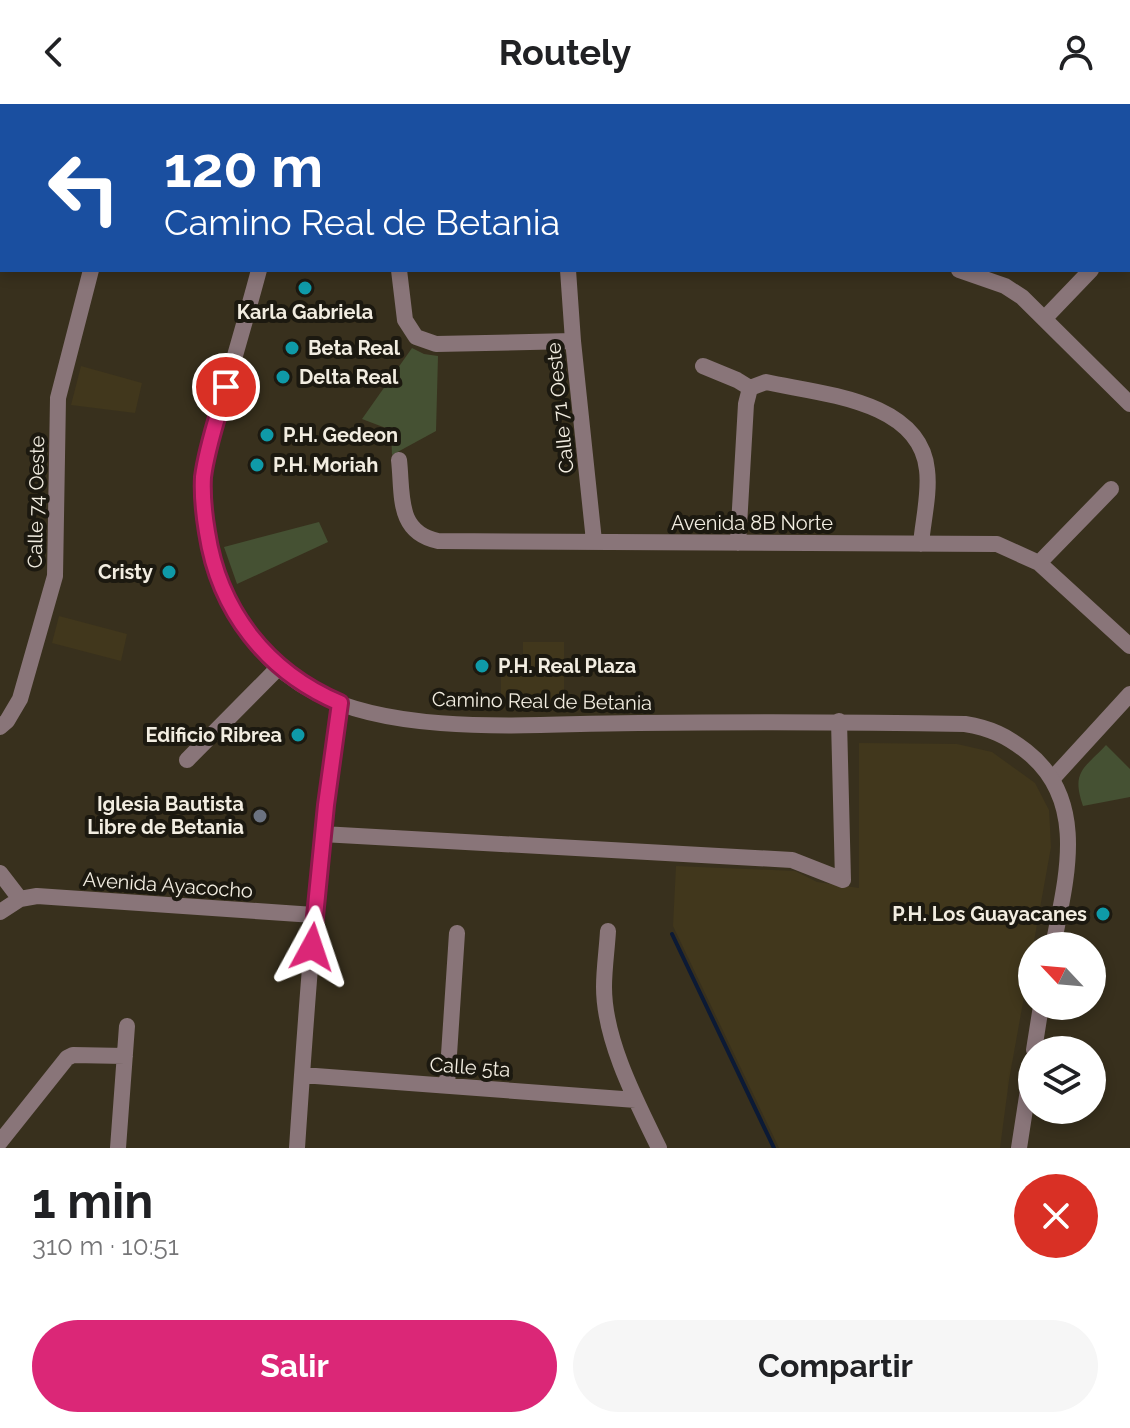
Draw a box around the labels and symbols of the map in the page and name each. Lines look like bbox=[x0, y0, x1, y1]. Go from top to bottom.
marker: Karla Gabriela bbox=[296, 279, 314, 297]
place label: Karla Gabriela bbox=[237, 300, 373, 324]
place label: Beta Real bbox=[308, 336, 401, 360]
marker: Beta Real bbox=[283, 339, 301, 357]
street label: Calle 71 Oeste bbox=[541, 341, 579, 475]
pin bbox=[192, 353, 260, 421]
place label: Delta Real bbox=[299, 365, 399, 389]
marker: Delta Real bbox=[274, 368, 292, 386]
place label: P.H. Gedeon bbox=[283, 423, 398, 447]
marker: P.H. Gedeon bbox=[258, 426, 276, 444]
street label: Calle 74 Oeste bbox=[23, 435, 49, 569]
place label: P.H. Moriah bbox=[273, 453, 378, 477]
marker: P.H. Moriah bbox=[248, 456, 266, 474]
street label: Avenida 8B Norte bbox=[671, 511, 833, 535]
place label: Cristy bbox=[98, 560, 153, 584]
marker: Cristy bbox=[160, 563, 178, 581]
place label: P.H. Real Plaza bbox=[498, 654, 636, 678]
marker: P.H. Real Plaza bbox=[473, 657, 491, 675]
street label: Camino Real de Betania bbox=[432, 687, 652, 715]
place label: Edificio Ribrea bbox=[145, 723, 282, 747]
marker: Edificio Ribrea bbox=[289, 726, 307, 744]
place label: Iglesia Bautista Libre de Betania bbox=[87, 792, 244, 839]
marker: Iglesia Bautista Libre de Betania bbox=[251, 807, 269, 825]
street label: Avenida Ayacocho bbox=[82, 867, 254, 903]
place label: P.H. Los Guayacanes bbox=[892, 902, 1087, 926]
position arrow bbox=[270, 905, 354, 989]
marker: P.H. Los Guayacanes bbox=[1094, 905, 1112, 923]
north arrow bbox=[1018, 932, 1106, 1020]
street label: Calle 5ta bbox=[429, 1052, 511, 1082]

